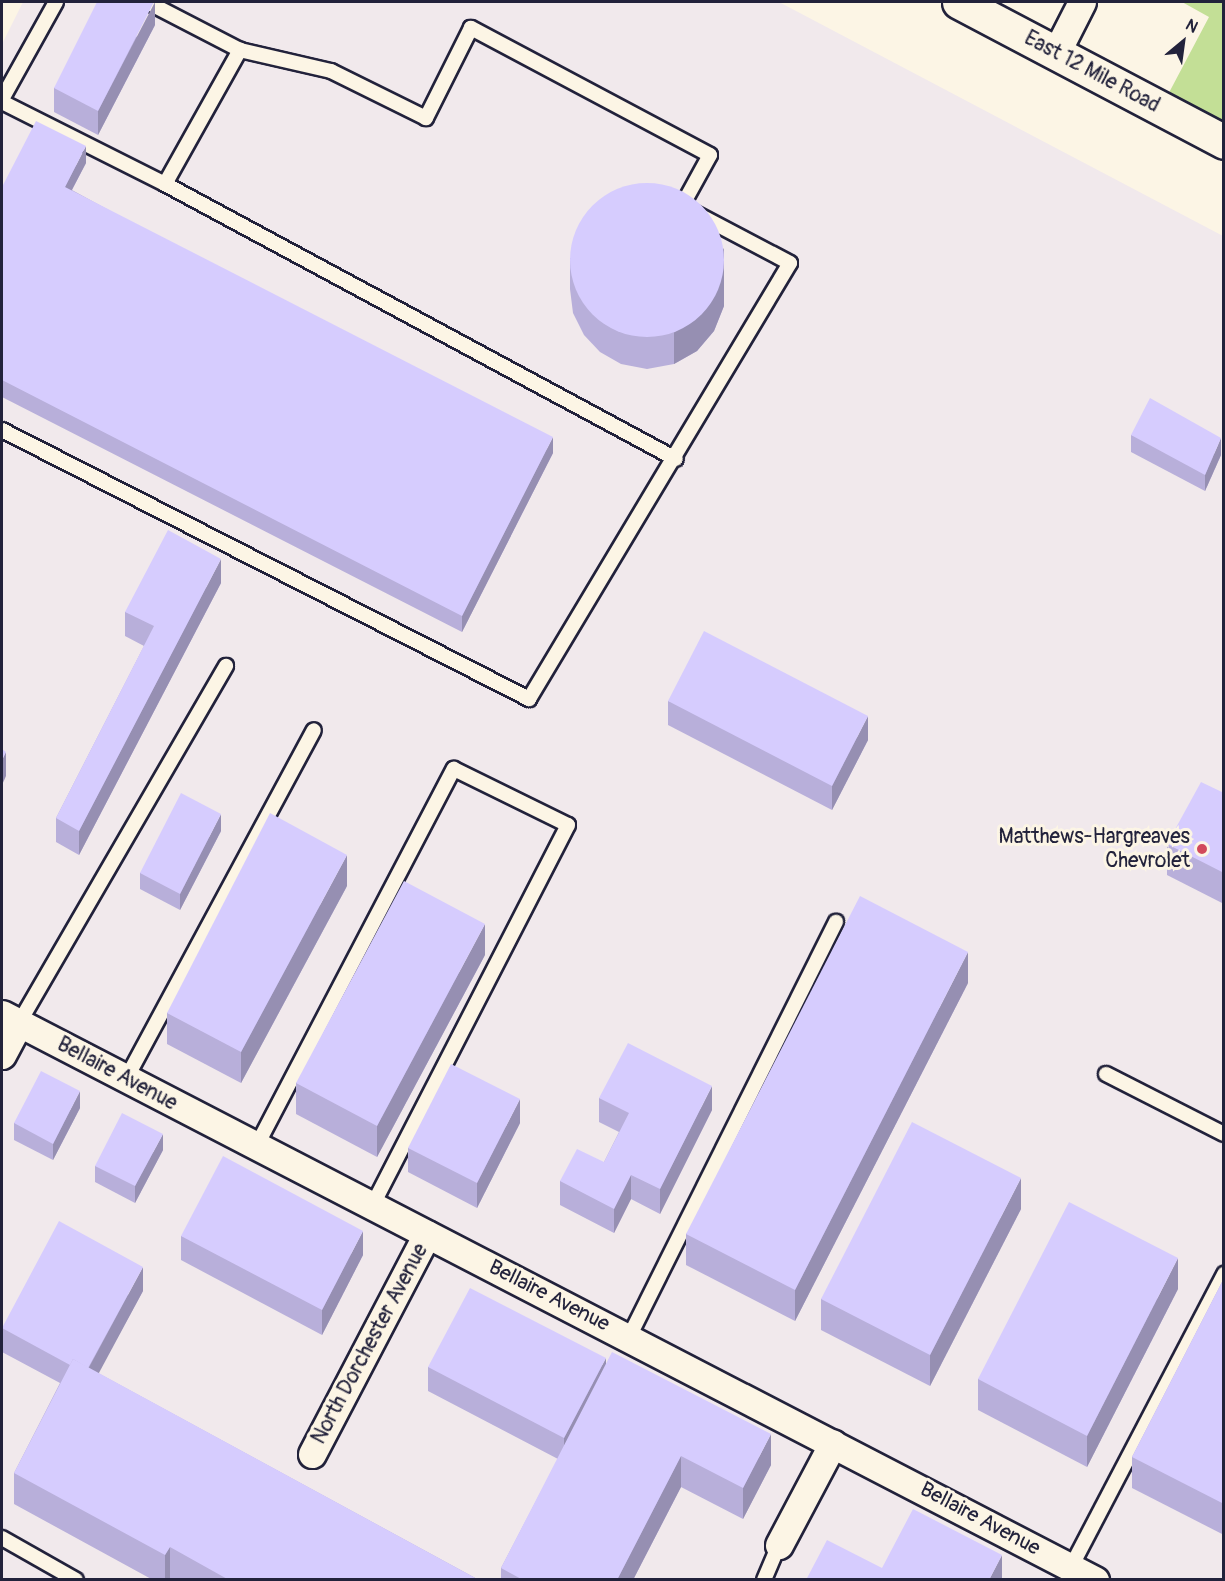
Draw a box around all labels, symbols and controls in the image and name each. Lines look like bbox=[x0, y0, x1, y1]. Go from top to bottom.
north arrow bbox=[1153, 12, 1213, 72]
text: N bbox=[1182, 15, 1201, 38]
street label: East 12 Mile Road bbox=[1020, 26, 1164, 118]
place label: Matthews-Hargreaves Chevrolet bbox=[999, 824, 1190, 874]
marker: Matthews-Hargreaves Chevrolet bbox=[1195, 842, 1209, 856]
street label: Bellaire Avenue bbox=[53, 1032, 181, 1116]
street label: North Dorchester Avenue bbox=[306, 1239, 434, 1449]
street label: Bellaire Avenue bbox=[484, 1255, 614, 1337]
street label: Bellaire Avenue bbox=[916, 1477, 1044, 1561]

